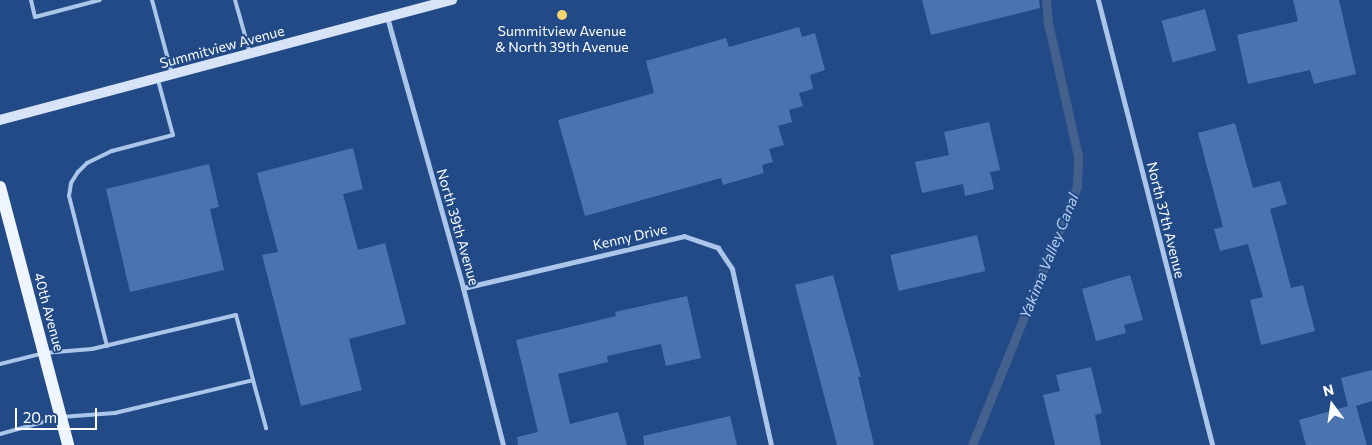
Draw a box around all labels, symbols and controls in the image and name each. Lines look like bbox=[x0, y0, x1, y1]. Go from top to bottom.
marker: Summitview Avenue & North 39th Avenue bbox=[556, 9, 568, 21]
street label: Summitview Avenue bbox=[158, 22, 286, 72]
place label: Summitview Avenue & North 39th Avenue bbox=[495, 23, 629, 56]
street label: North 37th Avenue bbox=[1143, 160, 1189, 280]
street label: North 39th Avenue bbox=[433, 167, 483, 287]
water label: Yakima Valley Canal bbox=[1016, 191, 1082, 321]
street label: Kenny Drive bbox=[591, 220, 669, 254]
street label: 40th Avenue bbox=[30, 271, 68, 353]
north arrow bbox=[1307, 380, 1357, 430]
text: N bbox=[1321, 380, 1335, 399]
scale bar bbox=[18, 398, 100, 430]
text: 20 m bbox=[23, 408, 57, 426]

